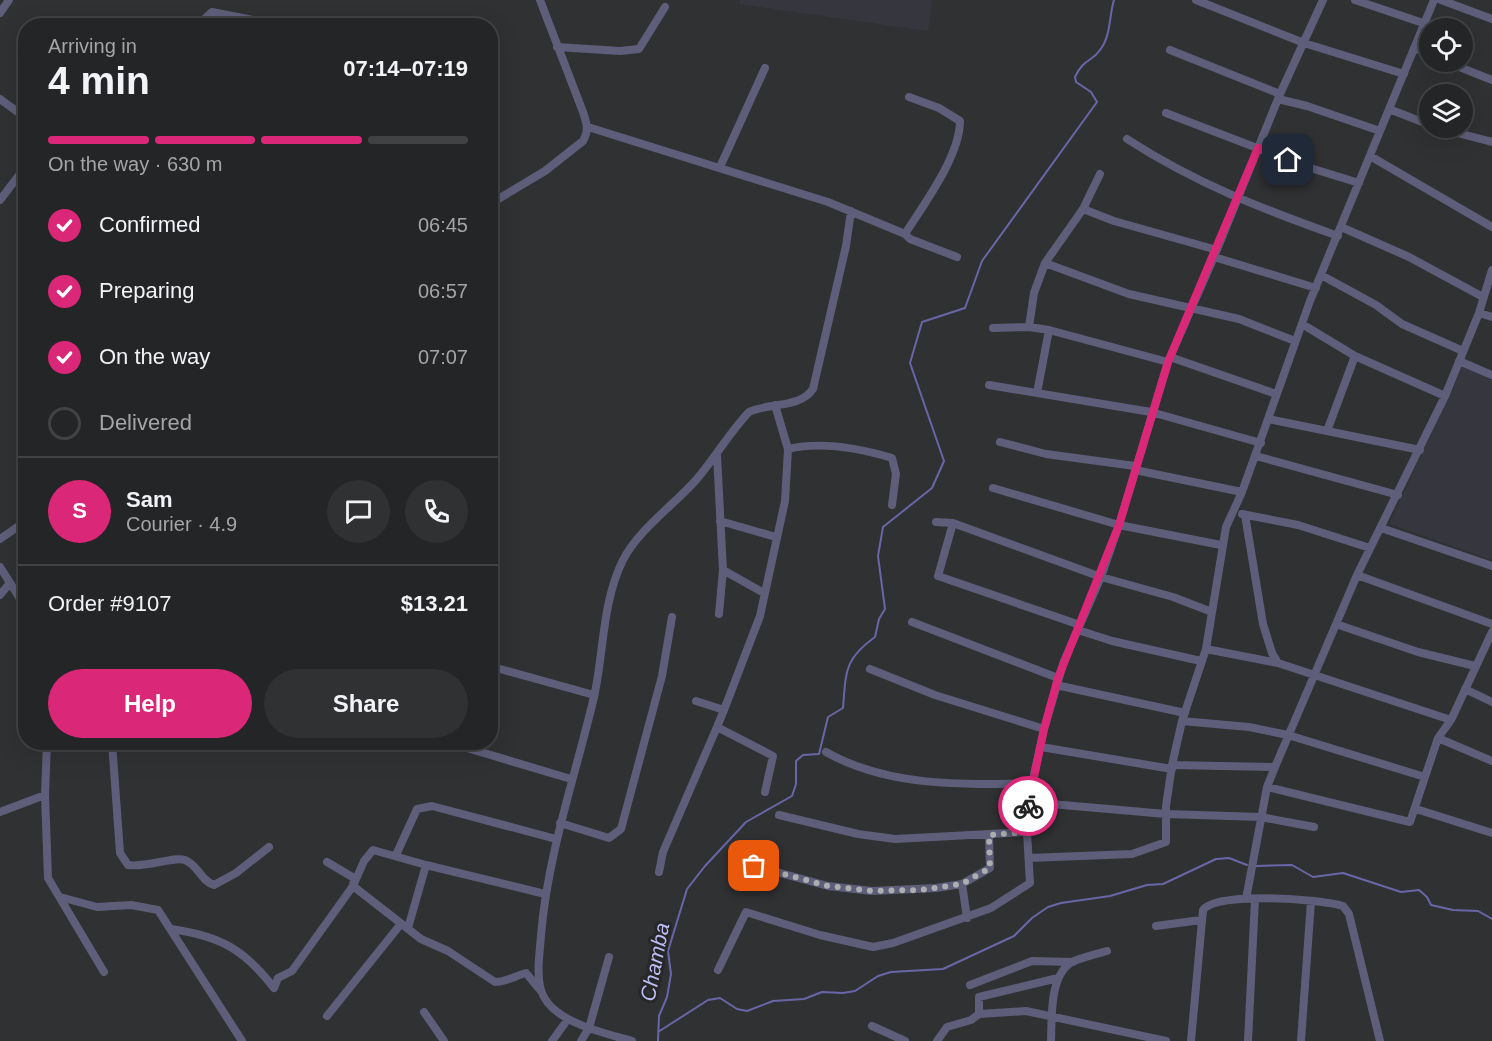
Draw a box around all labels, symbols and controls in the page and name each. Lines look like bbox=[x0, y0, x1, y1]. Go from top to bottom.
map controls bbox=[1419, 18, 1473, 138]
button: locate bbox=[1419, 18, 1473, 72]
text: Arriving in bbox=[48, 35, 137, 57]
text: 07:14–07:19 bbox=[343, 56, 468, 81]
text: 4 min bbox=[48, 59, 150, 102]
button: layers bbox=[1419, 84, 1473, 138]
pin bbox=[1262, 134, 1313, 185]
icon: home bbox=[1271, 143, 1304, 176]
text: On the way · 630 m bbox=[48, 153, 223, 175]
icon: check bbox=[48, 209, 81, 242]
text: Confirmed bbox=[99, 212, 200, 237]
text: 06:45 bbox=[418, 214, 468, 236]
icon: check bbox=[48, 275, 81, 308]
text: Preparing bbox=[99, 278, 194, 303]
text: 06:57 bbox=[418, 280, 468, 302]
icon: check bbox=[48, 341, 81, 374]
text: On the way bbox=[99, 344, 210, 369]
text: 07:07 bbox=[418, 346, 468, 368]
text: Delivered bbox=[99, 410, 192, 435]
button: chat bbox=[327, 480, 390, 543]
button: phone bbox=[405, 480, 468, 543]
text: Sam bbox=[126, 487, 172, 512]
text: S bbox=[72, 498, 87, 523]
text: Courier · 4.9 bbox=[126, 513, 237, 535]
text: Order #9107 bbox=[48, 591, 172, 616]
text: $13.21 bbox=[401, 591, 468, 616]
button: Help bbox=[48, 669, 252, 738]
button: Share bbox=[264, 669, 468, 738]
courier bbox=[998, 776, 1058, 836]
icon: bike bbox=[1012, 790, 1045, 823]
pin bbox=[728, 840, 779, 891]
icon: bag bbox=[737, 849, 770, 882]
water label: Chamba bbox=[636, 921, 673, 1003]

